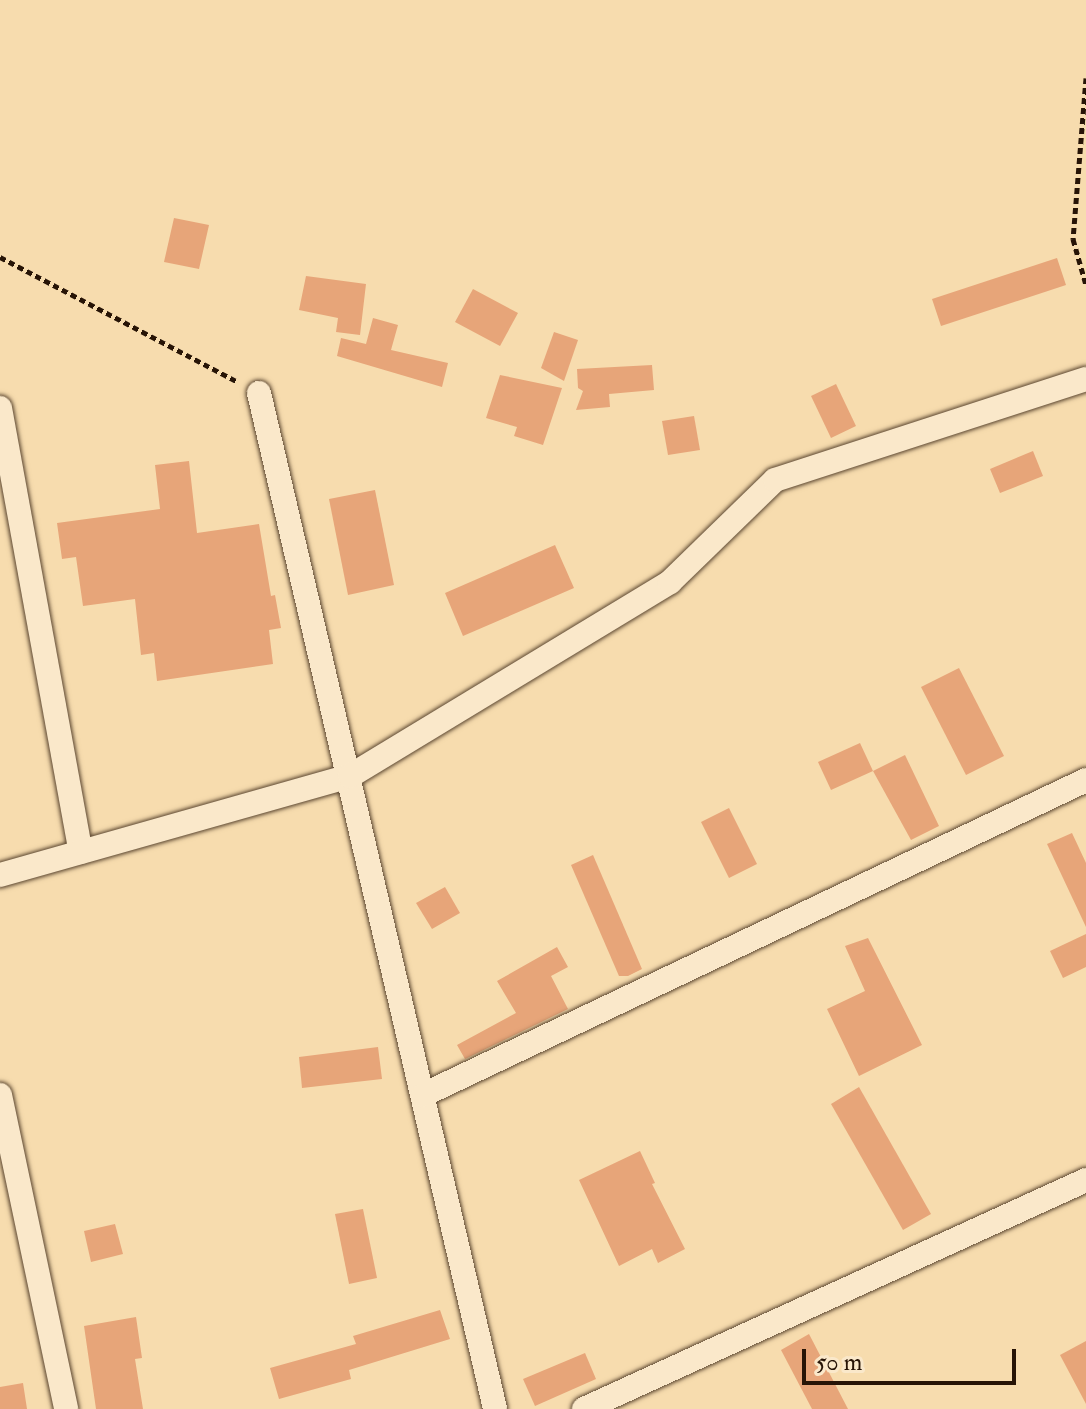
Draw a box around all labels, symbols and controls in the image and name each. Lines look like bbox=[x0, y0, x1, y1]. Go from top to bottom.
scale bar bbox=[806, 1333, 1020, 1383]
text: 50 m bbox=[816, 1347, 862, 1378]

